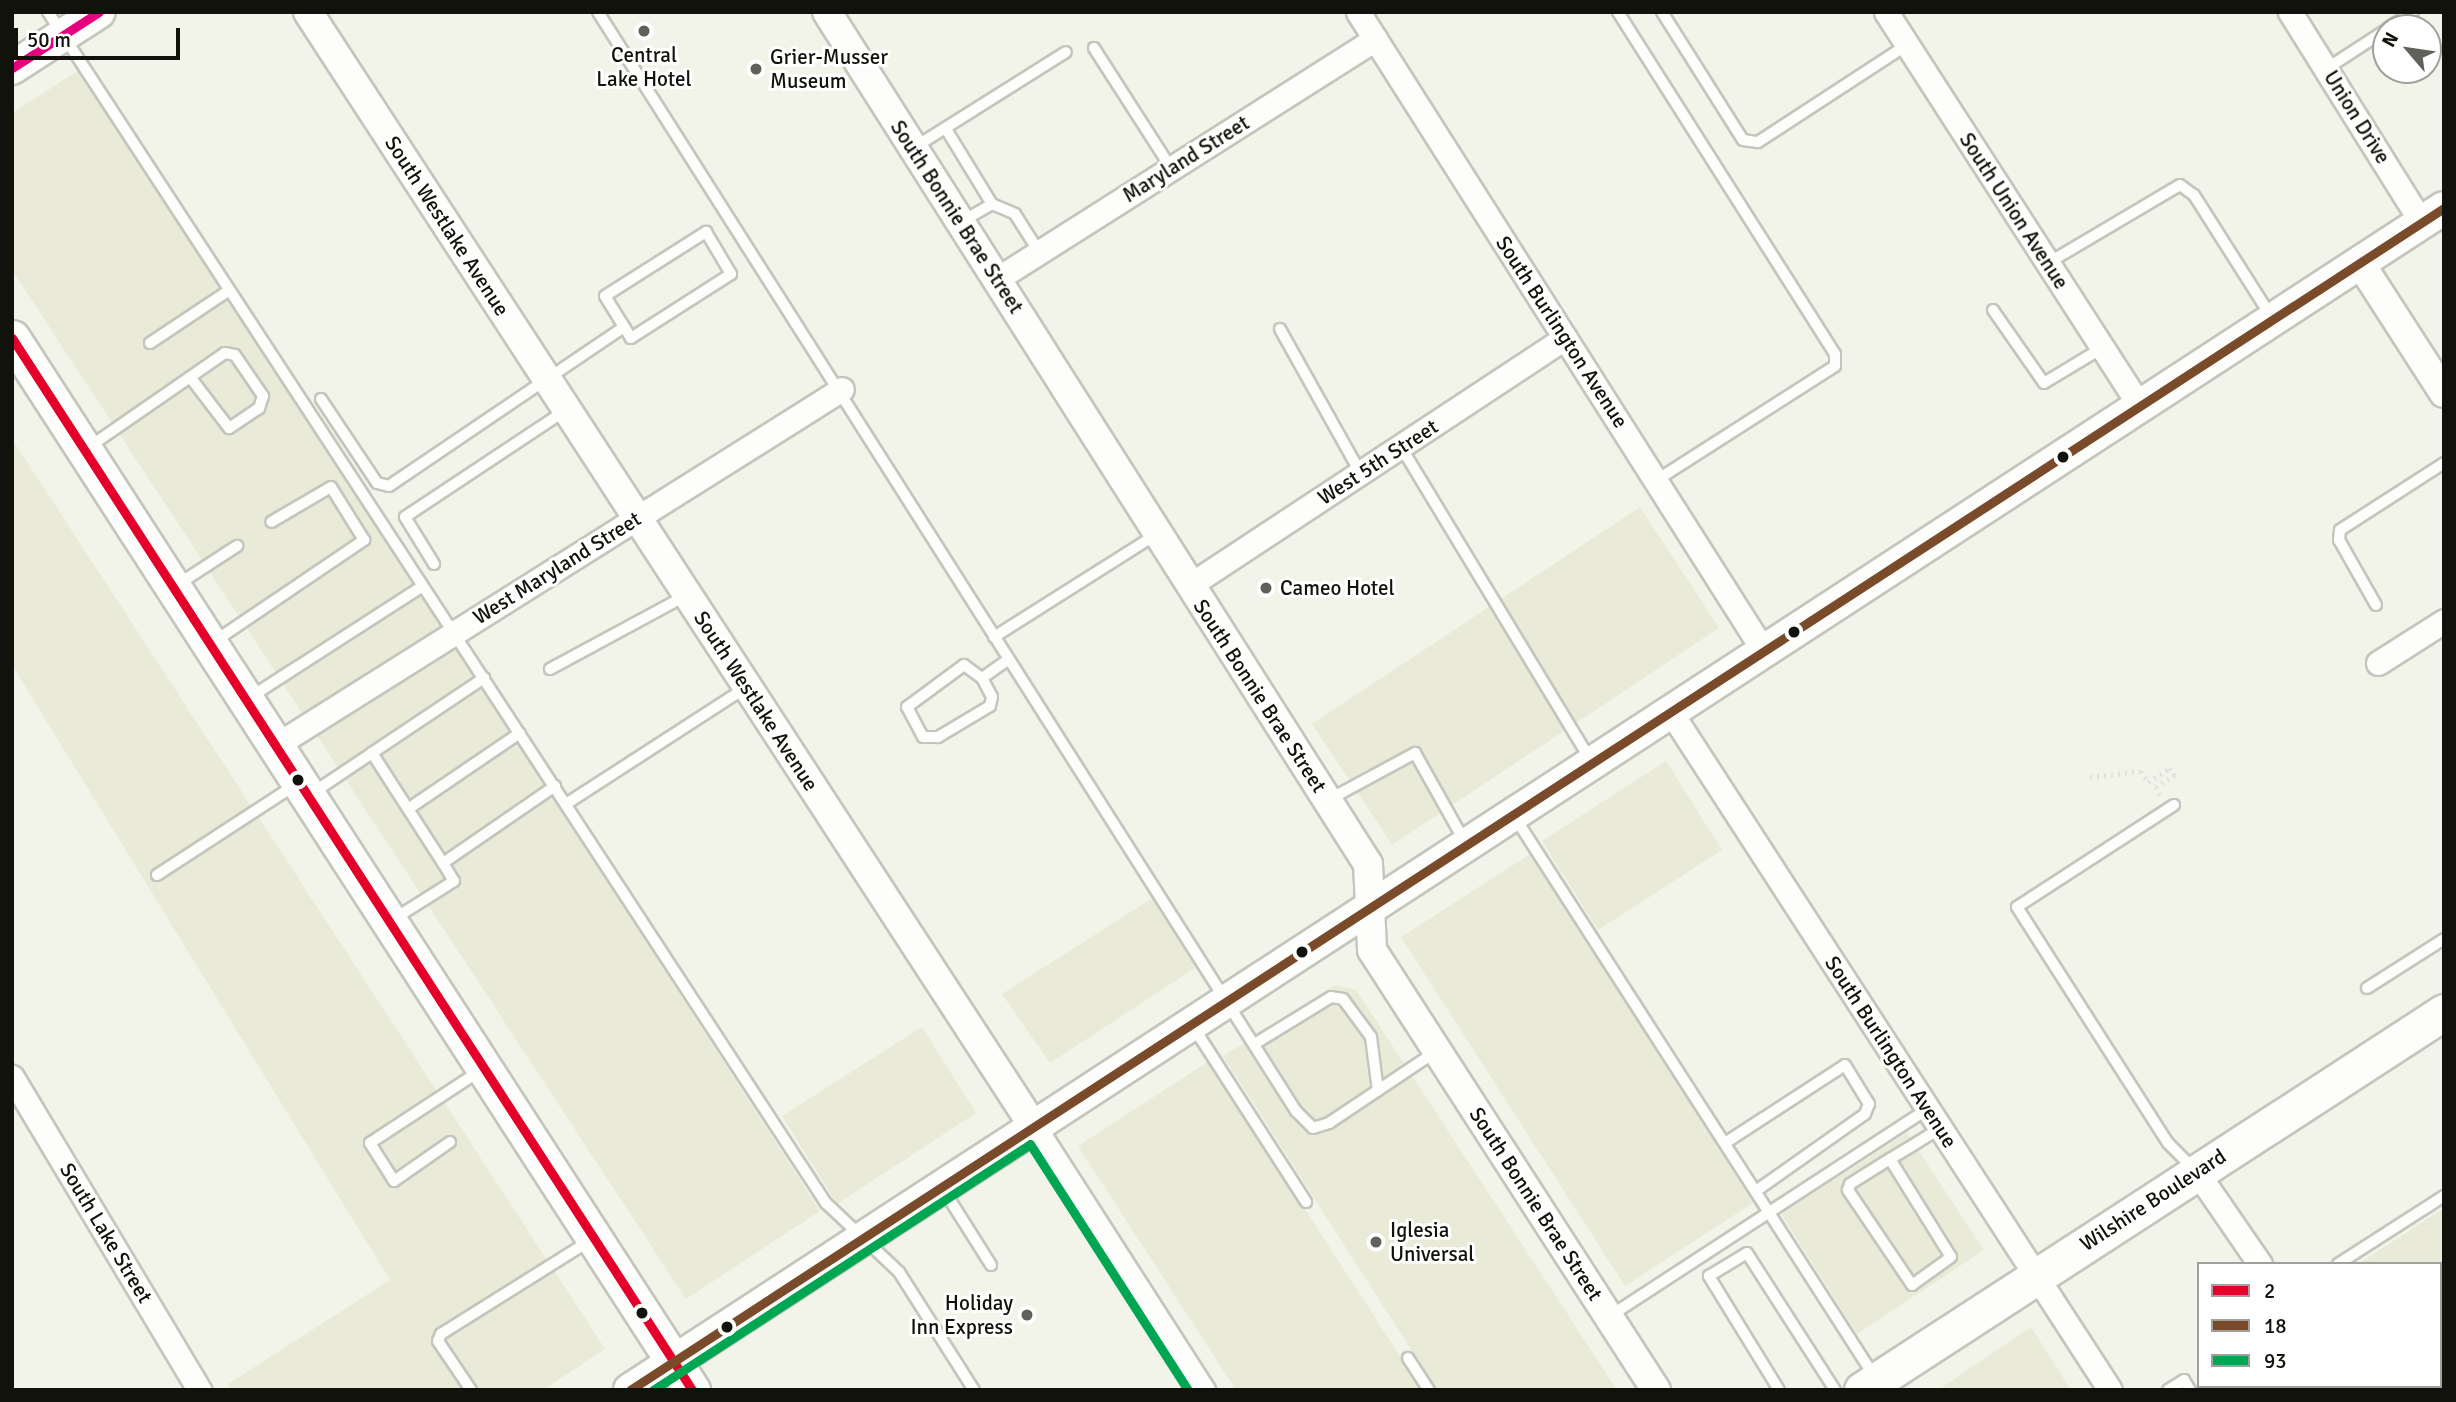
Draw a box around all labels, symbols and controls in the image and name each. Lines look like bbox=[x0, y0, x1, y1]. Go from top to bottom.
scale bar bbox=[18, 14, 184, 58]
north arrow bbox=[2372, 14, 2442, 84]
marker: Central Lake Hotel bbox=[636, 23, 652, 39]
text: 50 m bbox=[27, 27, 71, 53]
text: N bbox=[2377, 28, 2404, 51]
place label: Central Lake Hotel bbox=[596, 42, 692, 92]
place label: Grier-Musser Museum bbox=[770, 44, 888, 94]
marker: Grier-Musser Museum bbox=[748, 61, 764, 77]
street label: Union Drive bbox=[2318, 66, 2396, 168]
street label: Maryland Street bbox=[1118, 110, 1254, 208]
street label: South Bonnie Brae Street bbox=[885, 116, 1029, 318]
street label: South Union Avenue bbox=[1954, 128, 2074, 294]
street label: South Westlake Avenue bbox=[379, 131, 515, 321]
street label: South Burlington Avenue bbox=[1491, 231, 1633, 433]
street label: West 5th Street bbox=[1313, 414, 1443, 510]
unlabelled marker bbox=[2056, 450, 2070, 464]
street label: West Maryland Street bbox=[468, 506, 646, 630]
place label: Cameo Hotel bbox=[1280, 575, 1395, 601]
marker: Cameo Hotel bbox=[1258, 580, 1274, 596]
street label: South Bonnie Brae Street bbox=[1188, 595, 1332, 797]
street label: South Westlake Avenue bbox=[688, 606, 824, 796]
unlabelled marker bbox=[1787, 625, 1801, 639]
unlabelled marker bbox=[291, 773, 305, 787]
unlabelled marker bbox=[1295, 945, 1309, 959]
street label: South Burlington Avenue bbox=[1820, 951, 1962, 1153]
street label: South Bonnie Brae Street bbox=[1464, 1103, 1608, 1305]
street label: Wilshire Boulevard bbox=[2075, 1144, 2231, 1256]
street label: South Lake Street bbox=[54, 1158, 158, 1308]
place label: Iglesia Universal bbox=[1390, 1217, 1475, 1267]
marker: Iglesia Universal bbox=[1368, 1234, 1384, 1250]
legend bbox=[2197, 1262, 2442, 1388]
text: 2 bbox=[2264, 1278, 2275, 1304]
place label: Holiday Inn Express bbox=[910, 1290, 1013, 1340]
unlabelled marker bbox=[635, 1306, 649, 1320]
marker: Holiday Inn Express bbox=[1019, 1307, 1035, 1323]
text: 18 bbox=[2264, 1313, 2287, 1339]
unlabelled marker bbox=[720, 1320, 734, 1334]
text: 93 bbox=[2264, 1348, 2287, 1374]

